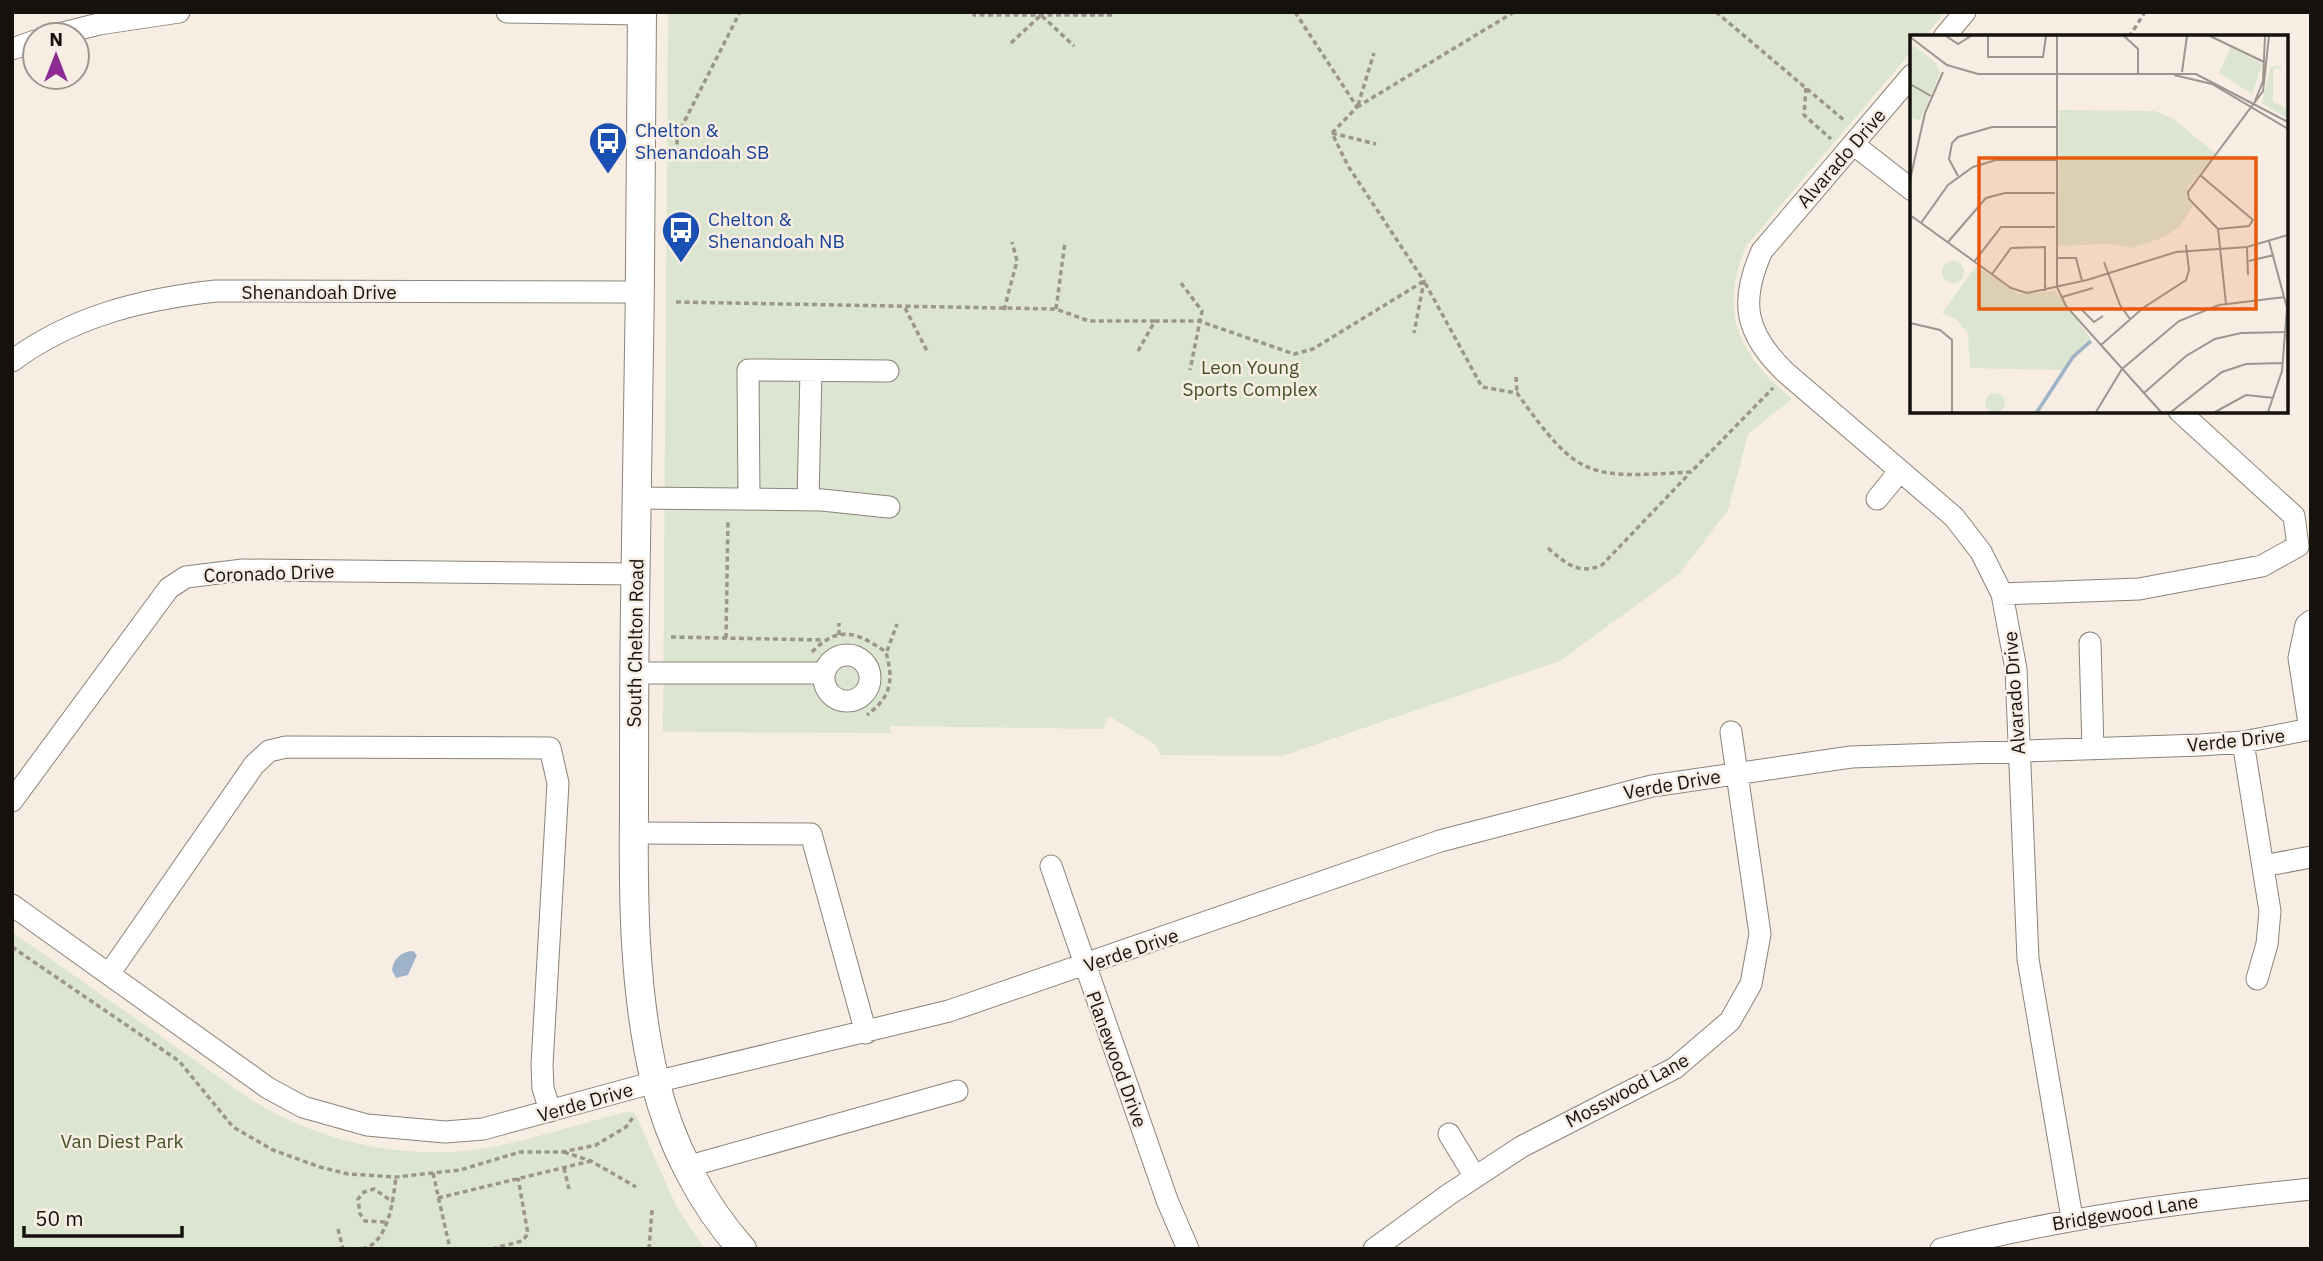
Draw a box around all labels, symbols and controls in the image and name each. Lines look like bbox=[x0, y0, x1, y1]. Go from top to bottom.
north arrow bbox=[21, 21, 91, 91]
text: N bbox=[49, 27, 63, 51]
inset map bbox=[1910, 35, 2288, 413]
street label: Alvarado Drive bbox=[1791, 103, 1891, 213]
place label: Chelton & Shenandoah SB bbox=[635, 118, 770, 164]
bus stop icon: Chelton & Shenandoah SB bbox=[587, 120, 629, 175]
place label: Chelton & Shenandoah NB bbox=[708, 207, 845, 253]
bus stop icon: Chelton & Shenandoah NB bbox=[660, 209, 702, 264]
street label: Shenandoah Drive bbox=[241, 280, 397, 304]
park label: Leon Young Sports Complex bbox=[1182, 355, 1318, 401]
street label: South Chelton Road bbox=[622, 558, 648, 728]
street label: Coronado Drive bbox=[203, 559, 335, 587]
street label: Alvarado Drive bbox=[1998, 630, 2030, 756]
street label: Verde Drive bbox=[2186, 723, 2286, 757]
street label: Verde Drive bbox=[1621, 764, 1723, 804]
street label: Verde Drive bbox=[1081, 923, 1181, 977]
street label: Planewood Drive bbox=[1081, 988, 1153, 1130]
street label: Mosswood Lane bbox=[1561, 1047, 1693, 1133]
street label: Verde Drive bbox=[534, 1077, 636, 1127]
park label: Van Diest Park bbox=[60, 1129, 184, 1153]
street label: Bridgewood Lane bbox=[2050, 1189, 2200, 1235]
scale bar bbox=[24, 1194, 182, 1238]
text: 50 m bbox=[35, 1204, 84, 1232]

